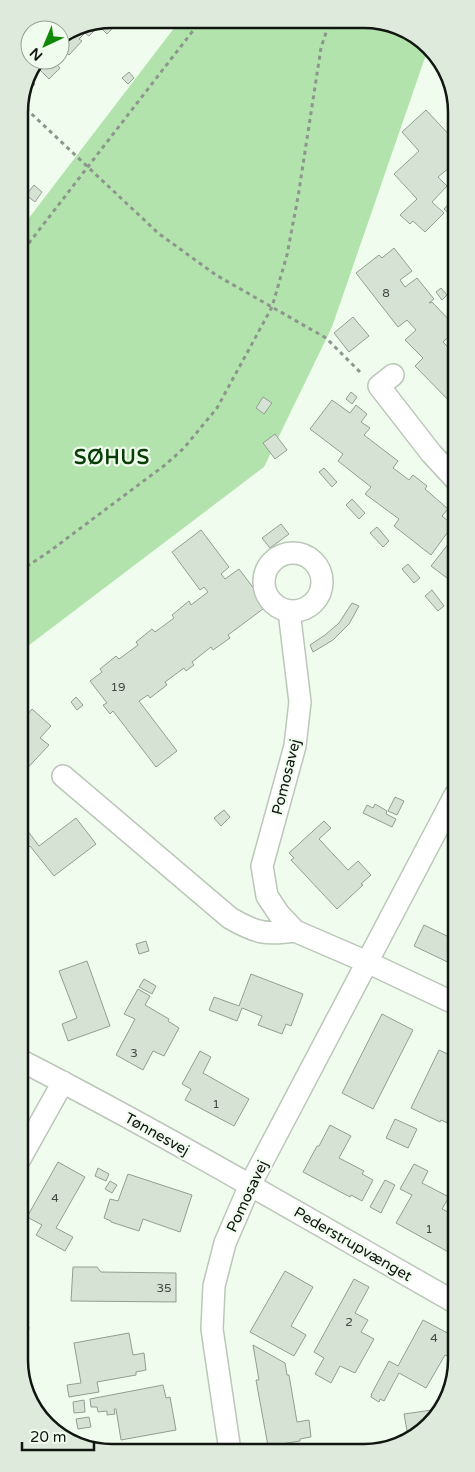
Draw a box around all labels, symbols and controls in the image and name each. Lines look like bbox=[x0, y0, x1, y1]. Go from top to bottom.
north arrow bbox=[20, 20, 70, 70]
text: N bbox=[26, 44, 46, 64]
house number: 8 bbox=[382, 286, 390, 300]
district label: SØHUS bbox=[74, 446, 150, 470]
house number: 19 bbox=[110, 680, 126, 694]
street label: Pomosavej bbox=[268, 737, 304, 817]
house number: 3 bbox=[130, 1046, 138, 1060]
house number: 1 bbox=[212, 1097, 220, 1111]
street label: Tønnesvej bbox=[121, 1109, 193, 1159]
street label: Pomosavej bbox=[222, 1157, 272, 1235]
house number: 4 bbox=[51, 1191, 59, 1205]
street label: Pederstrupvænget bbox=[291, 1203, 416, 1285]
house number: 1 bbox=[425, 1222, 433, 1236]
house number: 35 bbox=[156, 1281, 172, 1295]
house number: 2 bbox=[345, 1315, 353, 1329]
house number: 4 bbox=[430, 1331, 438, 1345]
scale bar bbox=[22, 1420, 95, 1452]
text: 20 m bbox=[30, 1428, 67, 1446]

